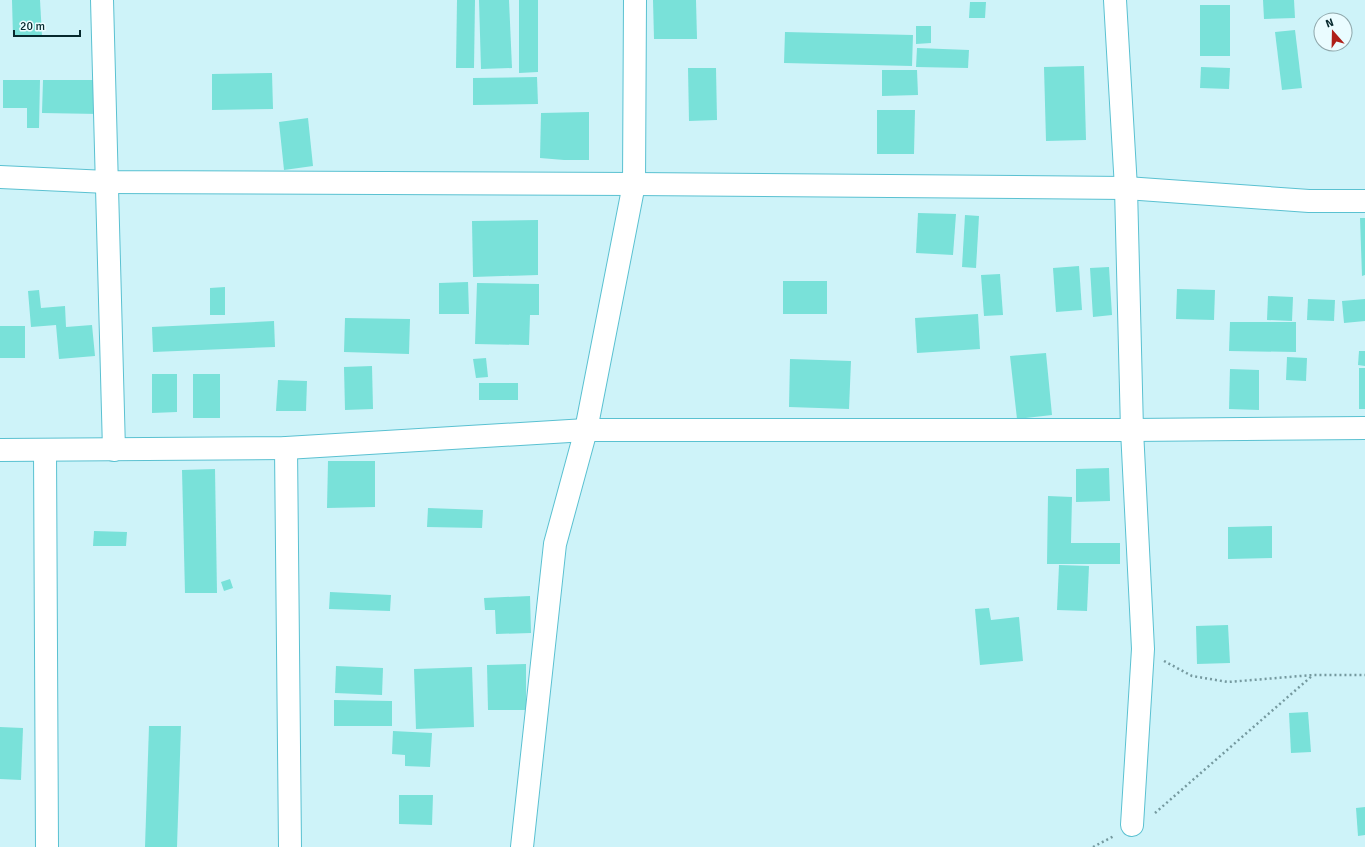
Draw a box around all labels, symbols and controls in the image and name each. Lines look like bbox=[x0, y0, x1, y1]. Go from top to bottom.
scale bar bbox=[14, 12, 80, 38]
north arrow bbox=[1313, 12, 1353, 52]
text: N bbox=[1324, 16, 1336, 30]
text: 20 m bbox=[20, 19, 45, 34]

